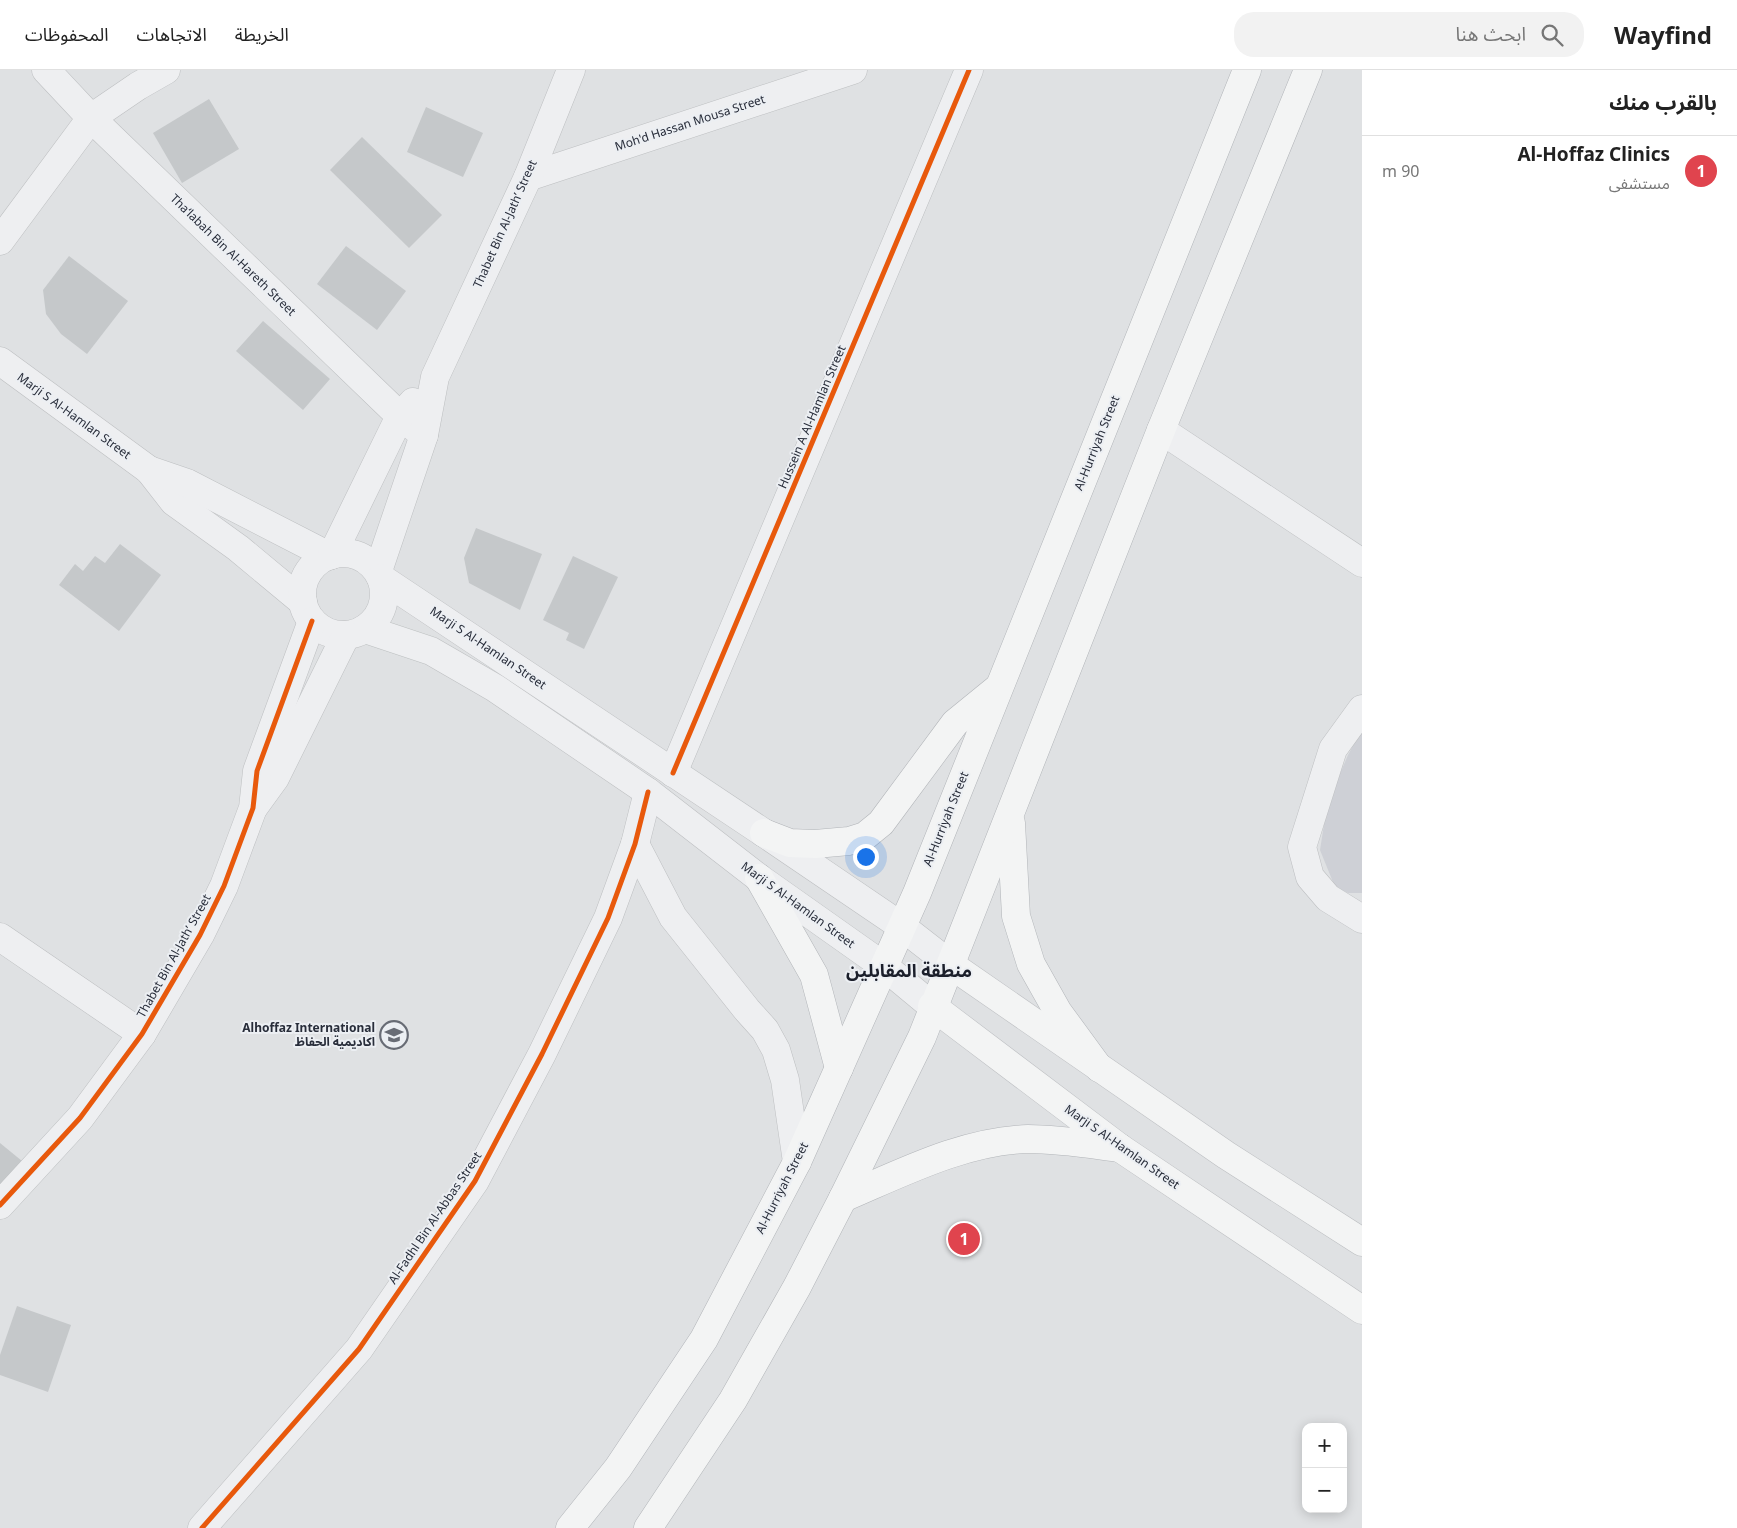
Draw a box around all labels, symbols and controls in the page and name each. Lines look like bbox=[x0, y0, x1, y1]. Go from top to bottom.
search box bbox=[1234, 12, 1584, 57]
text: Wayfind bbox=[1614, 18, 1712, 51]
text: ابحث هنا bbox=[1456, 21, 1526, 47]
icon: search bbox=[1538, 21, 1566, 49]
text: المحفوظات bbox=[25, 22, 109, 46]
text: الاتجاهات bbox=[137, 22, 207, 46]
text: الخريطة bbox=[235, 22, 289, 46]
text: بالقرب منك bbox=[1609, 88, 1717, 116]
street label: Moh'd Hassan Mousa Street bbox=[613, 90, 768, 155]
text: Al-Hoffaz Clinics bbox=[1517, 141, 1670, 167]
street label: Thabet Bin Al-Jath’ Street bbox=[469, 156, 541, 291]
text: 90 m bbox=[1382, 160, 1419, 182]
text: 1 bbox=[1696, 160, 1706, 182]
text: مستشفى bbox=[1609, 172, 1670, 194]
street label: Tha‘labah Bin Al-Hareth Street bbox=[167, 190, 300, 320]
street label: Hussein A Al-Hamlan Street bbox=[774, 342, 850, 491]
street label: Marji S Al-Hamlan Street bbox=[14, 368, 135, 463]
street label: Al-Hurriyah Street bbox=[1070, 392, 1124, 493]
street label: Marji S Al-Hamlan Street bbox=[427, 602, 550, 693]
street label: Al-Hurriyah Street bbox=[919, 768, 973, 869]
your location bbox=[853, 844, 879, 870]
street label: Marji S Al-Hamlan Street bbox=[738, 857, 859, 952]
street label: Thabet Bin Al-Jath’ Street bbox=[132, 890, 215, 1021]
district label: منطقة المقابلين bbox=[846, 958, 972, 982]
place label: Alhoffaz International اكاديمية الحفاظ bbox=[242, 1019, 375, 1050]
school or university icon: Alhoffaz International اكاديمية الحفاظ bbox=[379, 1020, 409, 1050]
street label: Marji S Al-Hamlan Street bbox=[1061, 1100, 1184, 1193]
street label: Al-Hurriyah Street bbox=[751, 1138, 812, 1237]
street label: Al-Fadhl Bin Al-Abbas Street bbox=[384, 1148, 486, 1287]
pin: 1 bbox=[948, 1220, 980, 1258]
map controls bbox=[1302, 1423, 1347, 1513]
button: + bbox=[1302, 1423, 1347, 1468]
button: − bbox=[1302, 1468, 1347, 1513]

